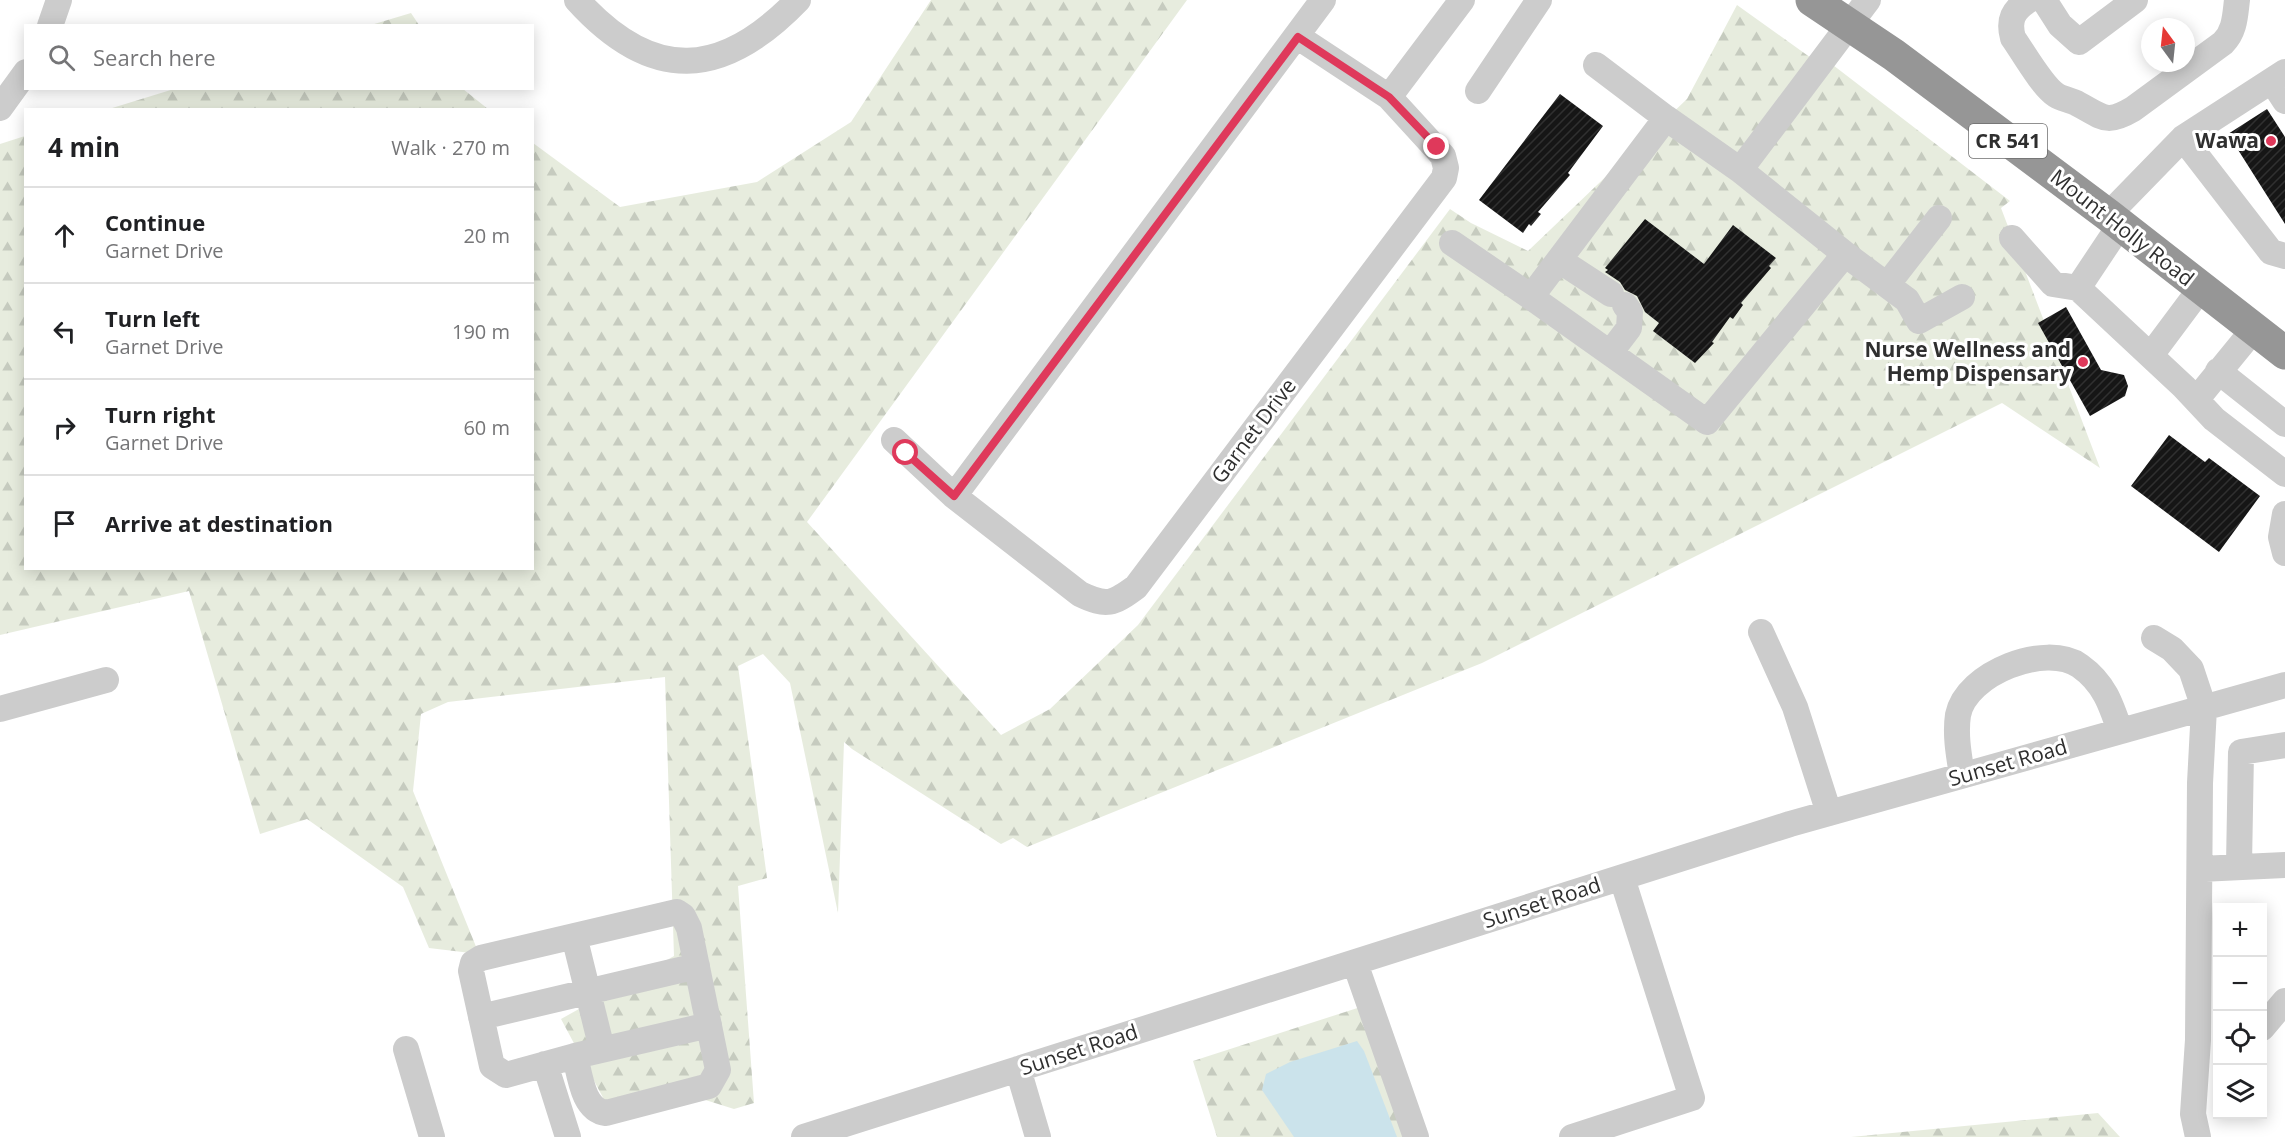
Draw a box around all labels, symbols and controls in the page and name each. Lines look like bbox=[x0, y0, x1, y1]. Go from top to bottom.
north arrow bbox=[2141, 18, 2195, 72]
search box bbox=[24, 24, 534, 90]
icon: search bbox=[45, 41, 78, 74]
text: Search here bbox=[93, 42, 216, 72]
road number: CR 541 bbox=[1969, 124, 2047, 158]
place label: Wawa bbox=[2195, 126, 2259, 154]
text: 4 min bbox=[48, 129, 120, 165]
route end bbox=[1423, 133, 1449, 159]
text: Walk · 270 m bbox=[391, 134, 510, 161]
marker: Wawa bbox=[2264, 134, 2278, 148]
street label: Mount Holly Road bbox=[2045, 162, 2200, 292]
text: Continue bbox=[105, 207, 205, 237]
icon: ahead bbox=[48, 219, 81, 252]
text: 20 m bbox=[463, 222, 510, 249]
text: Garnet Drive bbox=[105, 237, 224, 264]
text: Turn left bbox=[105, 303, 200, 333]
icon: left bbox=[48, 315, 81, 348]
text: 190 m bbox=[452, 318, 510, 345]
text: Garnet Drive bbox=[105, 333, 224, 360]
place label: Nurse Wellness and Hemp Dispensary bbox=[1864, 335, 2071, 387]
marker: Nurse Wellness and Hemp Dispensary bbox=[2076, 355, 2090, 369]
street label: Garnet Drive bbox=[1205, 372, 1302, 489]
text: Turn right bbox=[105, 399, 216, 429]
icon: right bbox=[48, 411, 81, 444]
text: 60 m bbox=[463, 414, 510, 441]
text: Garnet Drive bbox=[105, 429, 224, 456]
route start bbox=[892, 439, 918, 465]
icon: arrive bbox=[48, 507, 81, 540]
text: Arrive at destination bbox=[105, 508, 333, 538]
street label: Sunset Road bbox=[1945, 732, 2070, 792]
street label: Sunset Road bbox=[1479, 870, 1604, 934]
map controls bbox=[2213, 903, 2267, 1119]
button: + bbox=[2213, 903, 2267, 957]
button: − bbox=[2213, 957, 2267, 1011]
button: locate bbox=[2213, 1011, 2267, 1065]
street label: Sunset Road bbox=[1016, 1017, 1141, 1081]
button: layers bbox=[2213, 1065, 2267, 1119]

